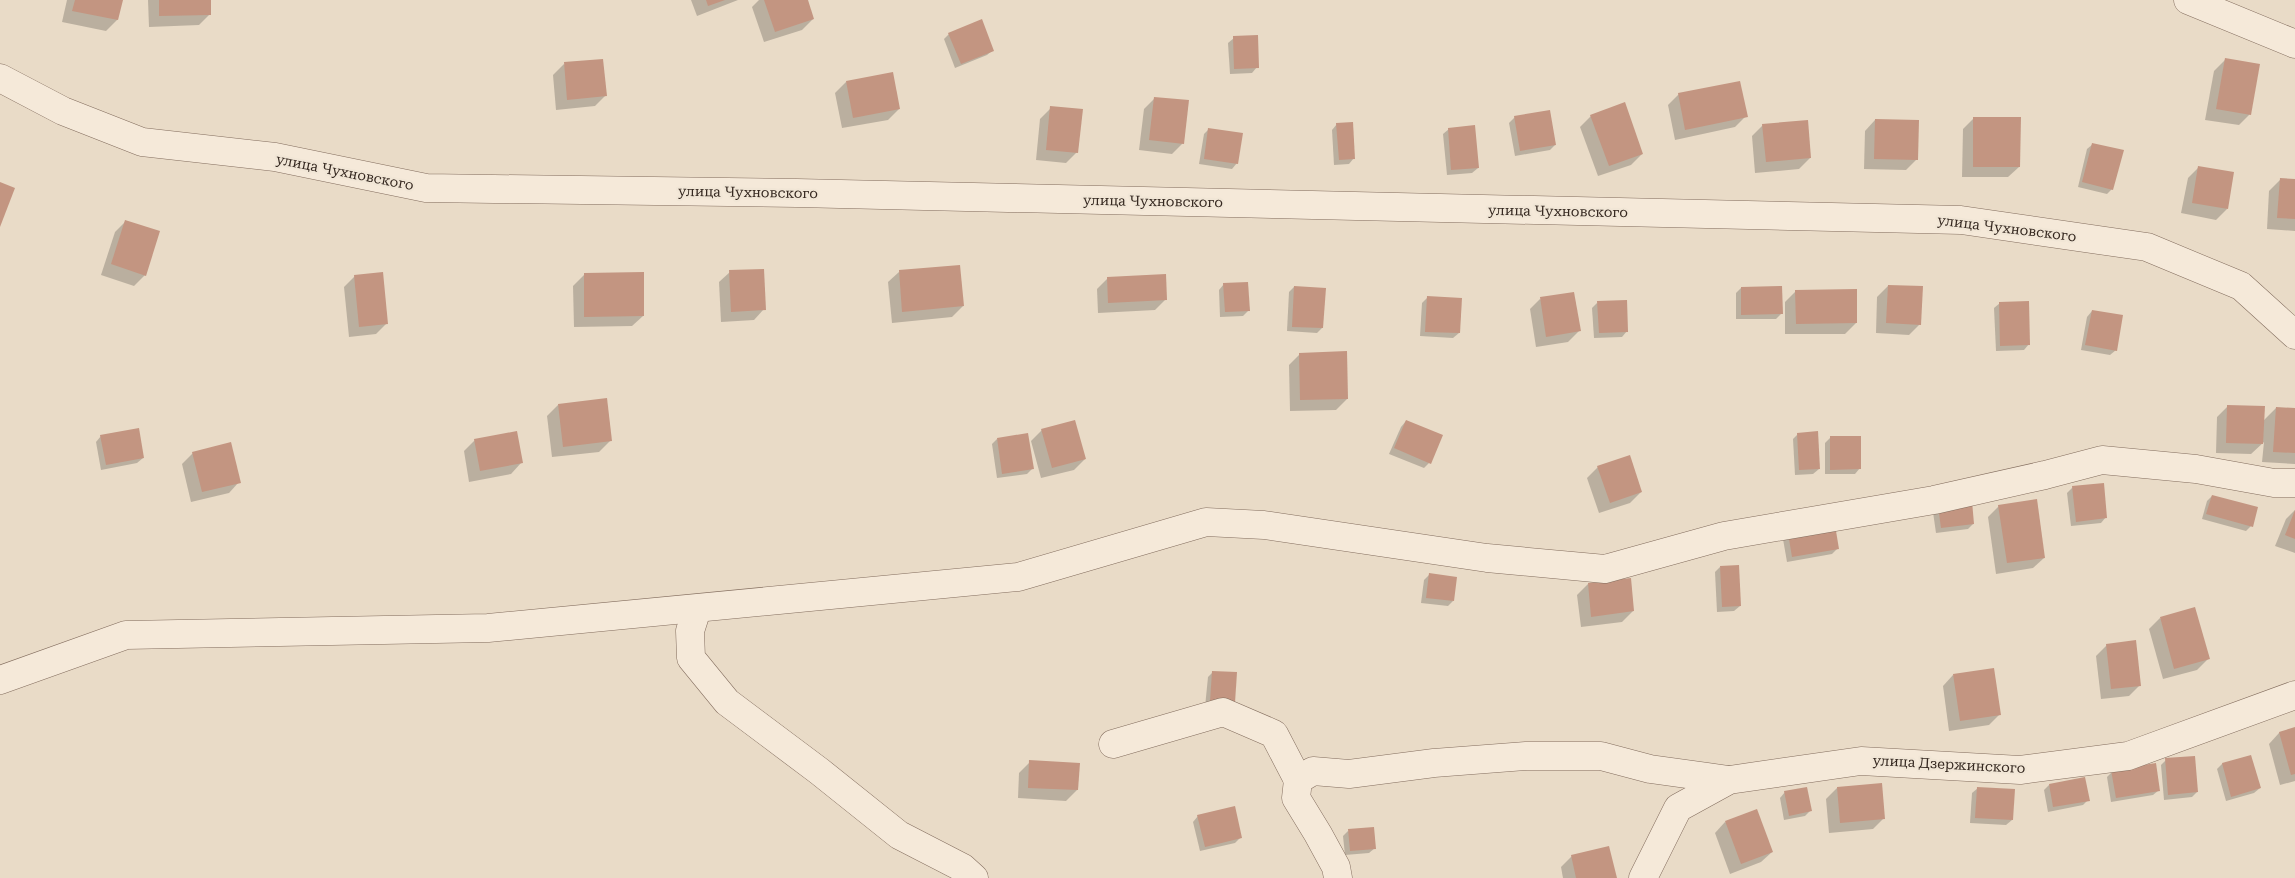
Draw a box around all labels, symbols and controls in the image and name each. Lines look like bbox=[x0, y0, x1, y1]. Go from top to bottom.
street label: улица Чухновского bbox=[275, 151, 415, 193]
street label: улица Чухновского bbox=[678, 183, 818, 201]
street label: улица Чухновского bbox=[1083, 192, 1223, 210]
street label: улица Чухновского bbox=[1488, 202, 1628, 220]
street label: улица Чухновского bbox=[1937, 212, 2077, 244]
street label: улица Дзержинского bbox=[1872, 752, 2026, 776]

